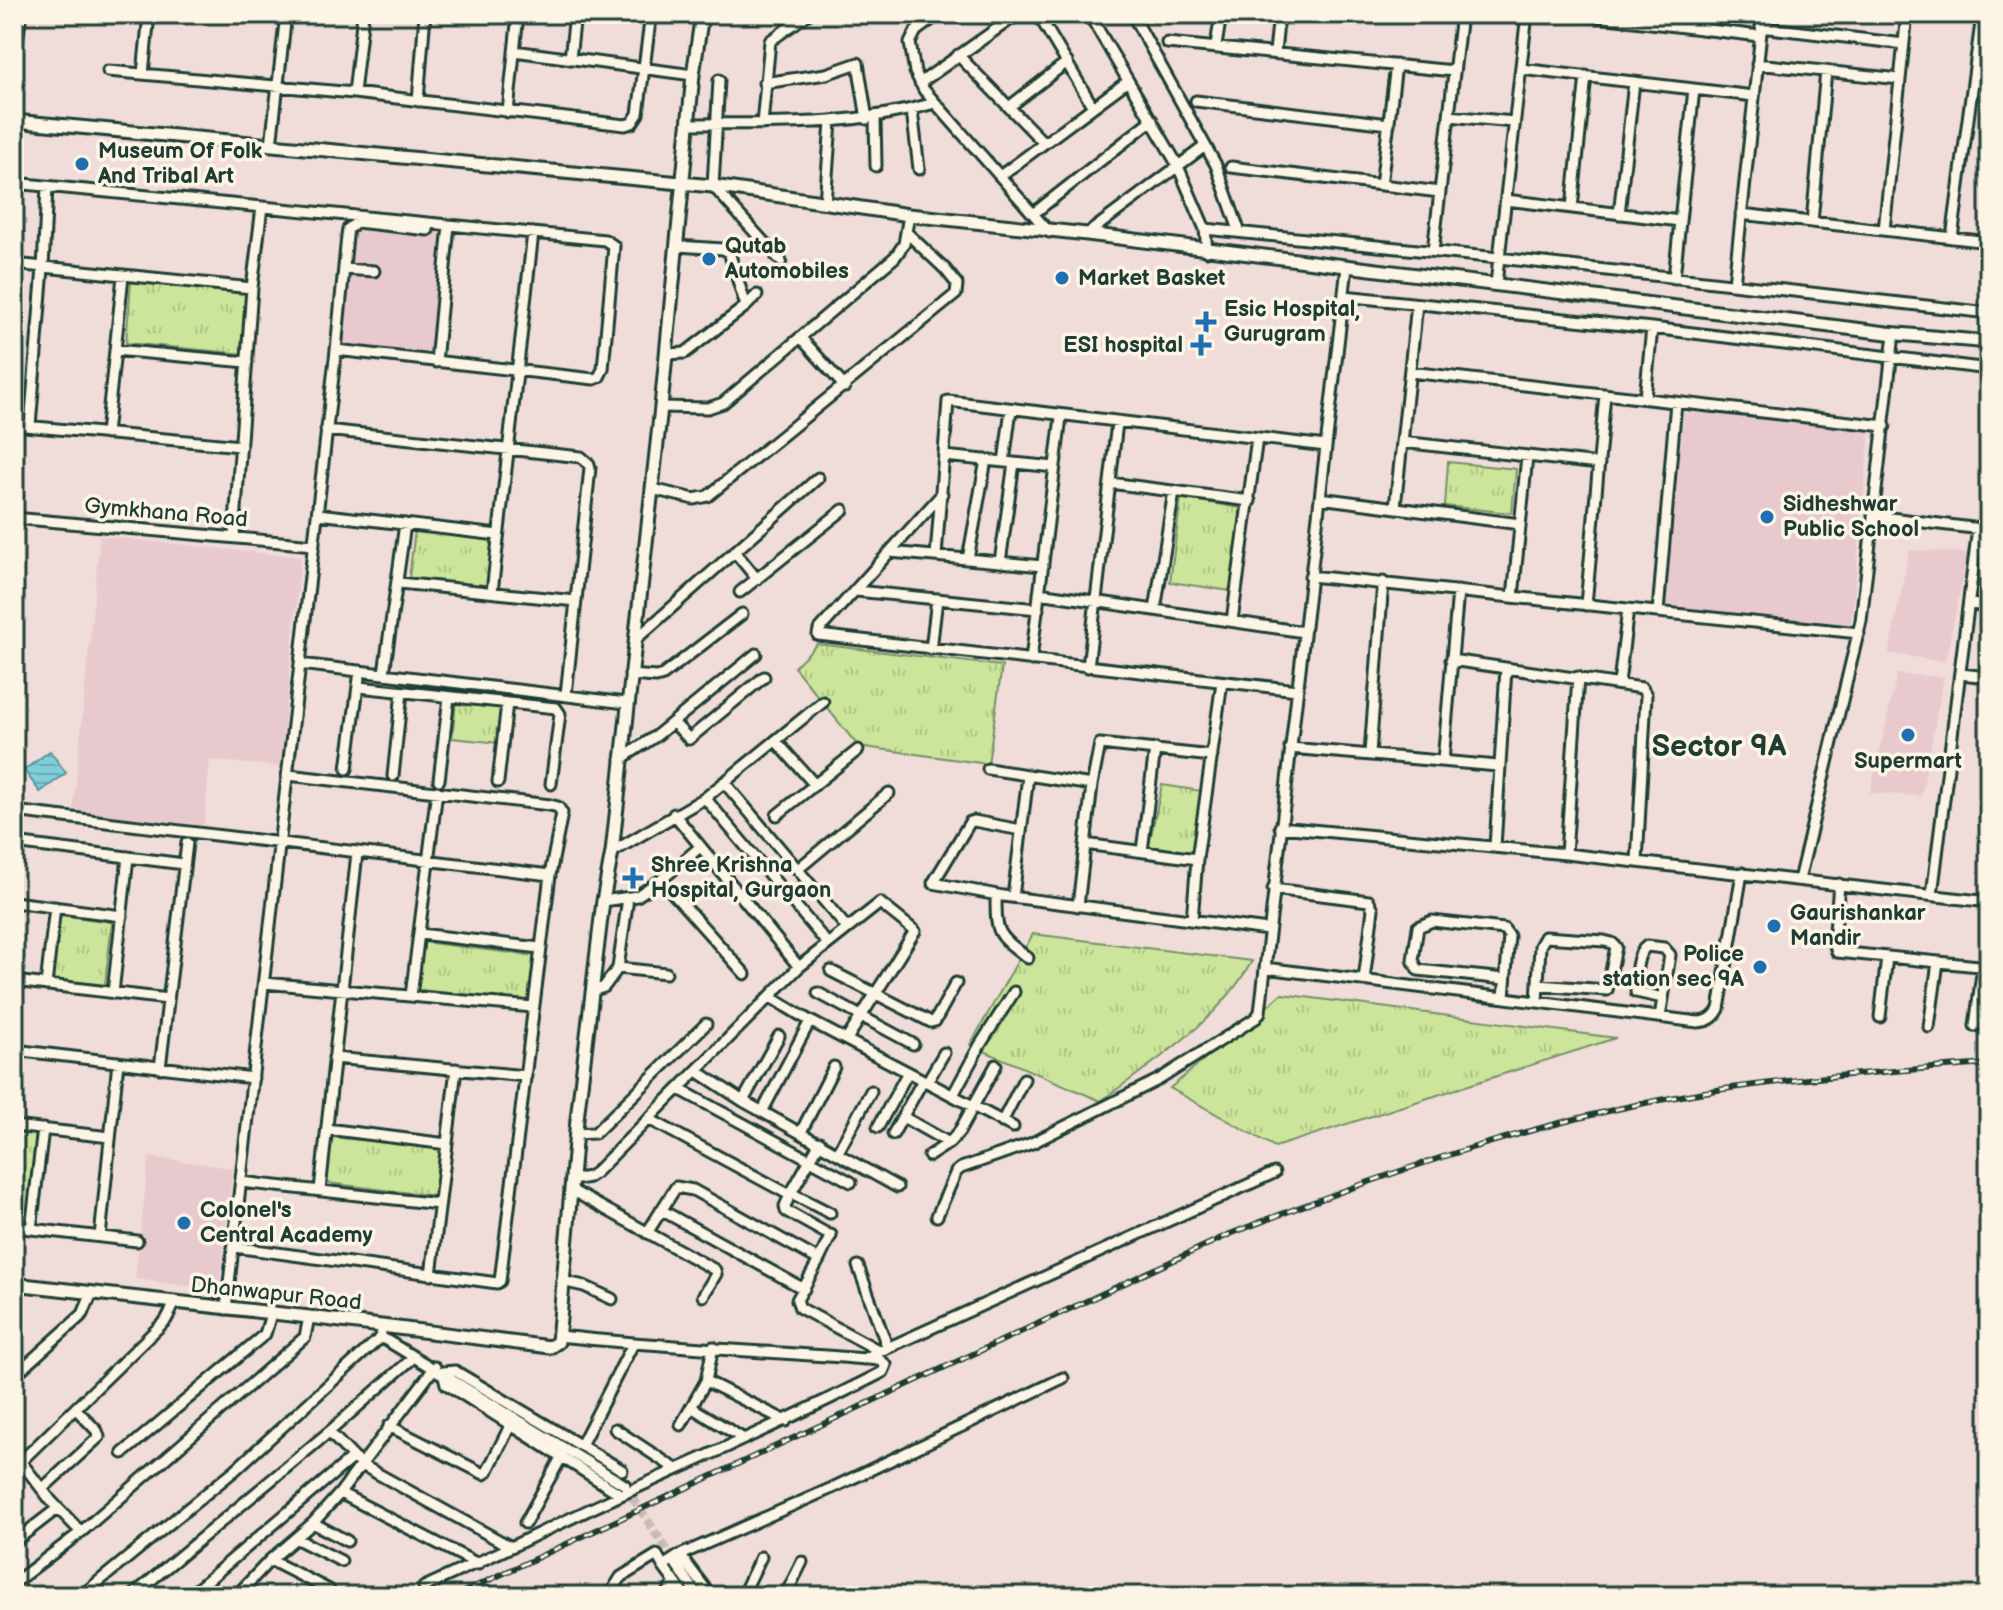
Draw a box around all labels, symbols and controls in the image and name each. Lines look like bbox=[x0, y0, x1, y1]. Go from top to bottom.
place label: Museum Of Folk And Tribal Art bbox=[97, 138, 263, 190]
marker: Museum Of Folk And Tribal Art bbox=[73, 155, 91, 173]
place label: Qutab Automobiles bbox=[724, 233, 849, 285]
marker: Qutab Automobiles bbox=[700, 250, 718, 268]
place label: Market Basket bbox=[1078, 265, 1226, 292]
marker: Market Basket bbox=[1053, 269, 1071, 287]
place label: Esic Hospital, Gurugram bbox=[1224, 296, 1360, 348]
marker: Esic Hospital, Gurugram bbox=[1195, 311, 1217, 333]
place label: ESI hospital bbox=[1063, 332, 1183, 359]
marker: ESI hospital bbox=[1190, 334, 1212, 356]
place label: Sidheshwar Public School bbox=[1783, 491, 1919, 543]
street label: Gymkhana Road bbox=[83, 492, 249, 534]
marker: Sidheshwar Public School bbox=[1758, 508, 1776, 526]
marker: Supermart bbox=[1899, 726, 1917, 744]
district label: Sector 9A bbox=[1652, 729, 1787, 765]
place label: Supermart bbox=[1854, 748, 1962, 775]
place label: Shree Krishna Hospital, Gurgaon bbox=[651, 852, 831, 904]
marker: Shree Krishna Hospital, Gurgaon bbox=[622, 867, 644, 889]
place label: Gaurishankar Mandir bbox=[1790, 900, 1926, 952]
marker: Gaurishankar Mandir bbox=[1765, 917, 1783, 935]
place label: Police station sec 9A bbox=[1602, 941, 1745, 993]
marker: Police station sec 9A bbox=[1751, 958, 1769, 976]
place label: Colonel's Central Academy bbox=[200, 1197, 373, 1249]
marker: Colonel's Central Academy bbox=[175, 1214, 193, 1232]
street label: Dhanwapur Road bbox=[189, 1272, 363, 1316]

